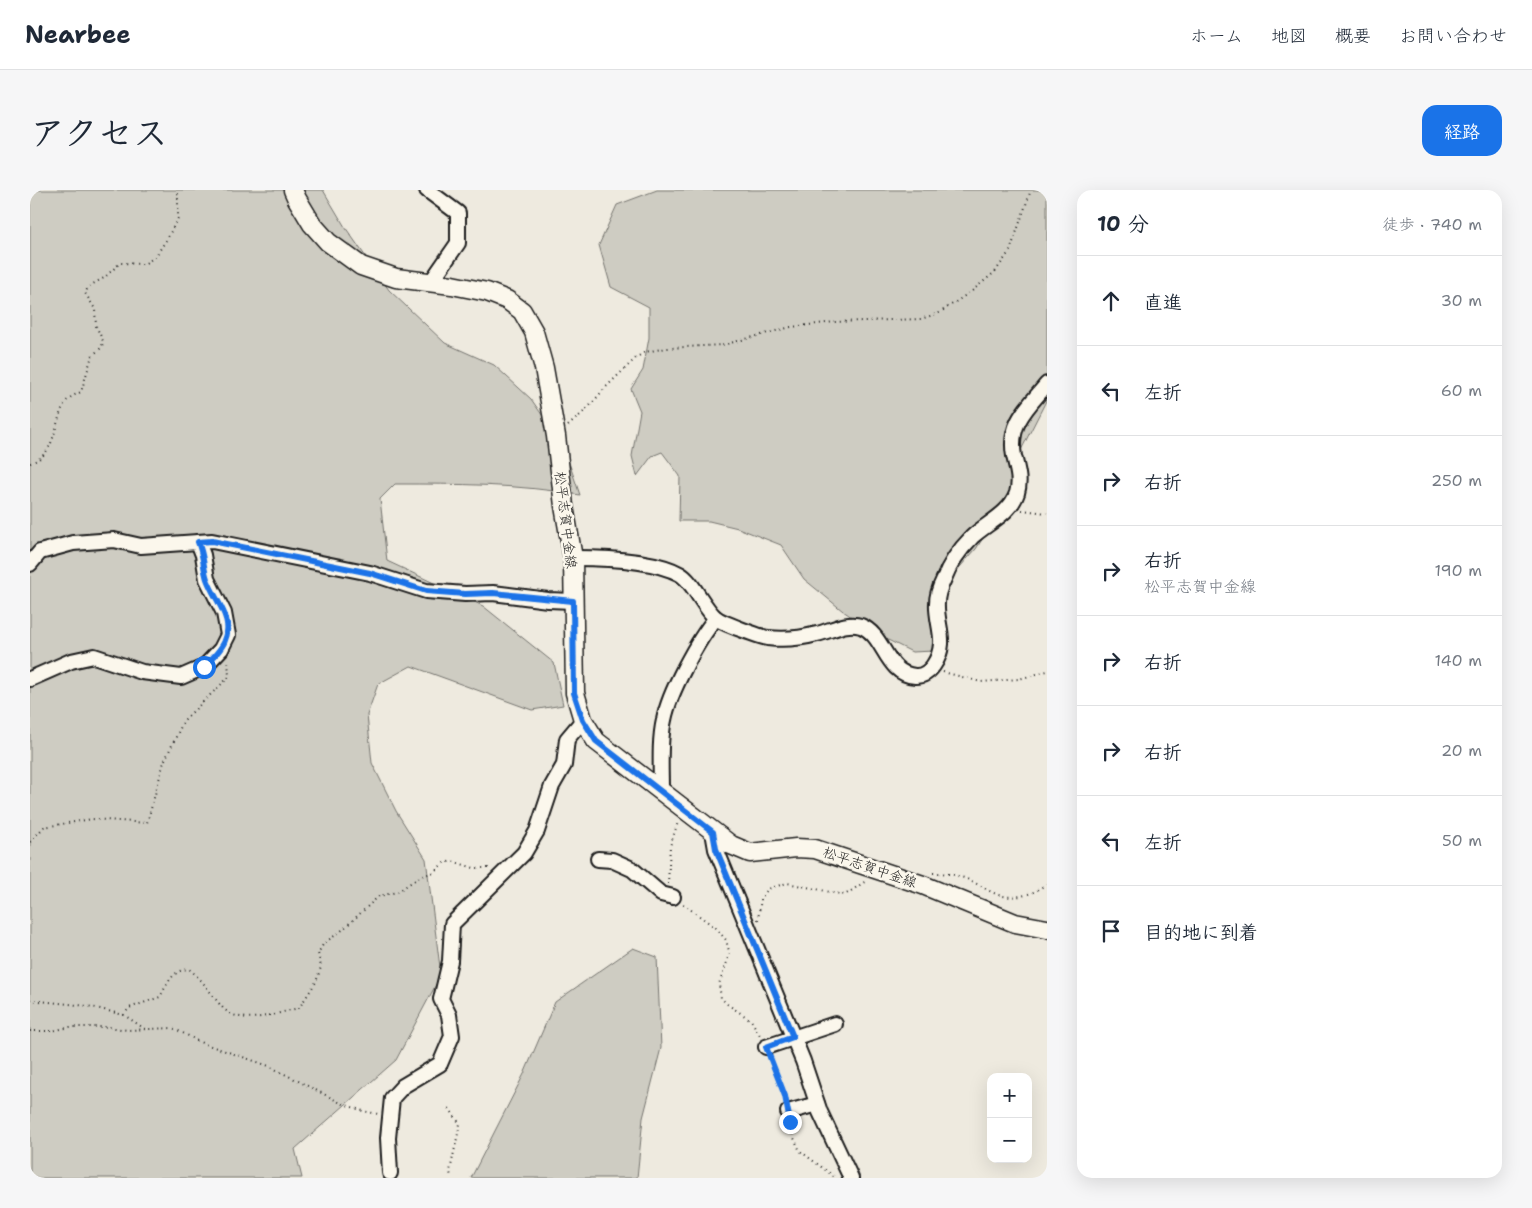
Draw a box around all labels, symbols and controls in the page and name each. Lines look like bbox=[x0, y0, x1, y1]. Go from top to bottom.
text: Nearbee bbox=[25, 19, 131, 51]
text: ホーム bbox=[1190, 24, 1243, 48]
text: 地図 bbox=[1271, 24, 1307, 48]
text: 概要 bbox=[1335, 24, 1371, 48]
text: お問い合わせ bbox=[1399, 24, 1507, 48]
button: 経路 bbox=[1422, 105, 1502, 156]
text: アクセス bbox=[30, 109, 168, 156]
text: 10 分 bbox=[1097, 210, 1149, 238]
text: 徒歩 · 740 m bbox=[1383, 214, 1482, 235]
icon: ahead bbox=[1097, 287, 1125, 315]
text: 直進 bbox=[1144, 290, 1182, 315]
text: 30 m bbox=[1441, 290, 1482, 311]
icon: left bbox=[1097, 377, 1125, 405]
text: 左折 bbox=[1144, 380, 1182, 405]
text: 60 m bbox=[1441, 380, 1482, 401]
icon: right bbox=[1097, 467, 1125, 495]
street label: 松平志賀中金線 bbox=[551, 470, 581, 570]
text: 右折 bbox=[1144, 470, 1182, 495]
text: 250 m bbox=[1431, 470, 1482, 491]
text: 右折 bbox=[1144, 548, 1182, 573]
icon: right bbox=[1097, 557, 1125, 585]
text: 190 m bbox=[1435, 560, 1482, 581]
text: 松平志賀中金線 bbox=[1144, 576, 1256, 597]
icon: right bbox=[1097, 647, 1125, 675]
text: 右折 bbox=[1144, 650, 1182, 675]
text: 140 m bbox=[1435, 650, 1482, 671]
route start bbox=[193, 656, 216, 679]
icon: right bbox=[1097, 737, 1125, 765]
text: 右折 bbox=[1144, 740, 1182, 765]
text: 20 m bbox=[1441, 740, 1482, 761]
icon: left bbox=[1097, 827, 1125, 855]
text: 左折 bbox=[1144, 830, 1182, 855]
text: 50 m bbox=[1442, 830, 1482, 851]
street label: 松平志賀中金線 bbox=[821, 843, 919, 891]
icon: arrive bbox=[1097, 917, 1125, 945]
text: 目的地に到着 bbox=[1144, 920, 1258, 945]
map controls bbox=[987, 1073, 1032, 1163]
button: + bbox=[987, 1073, 1032, 1118]
route end bbox=[779, 1111, 802, 1134]
button: − bbox=[987, 1118, 1032, 1163]

